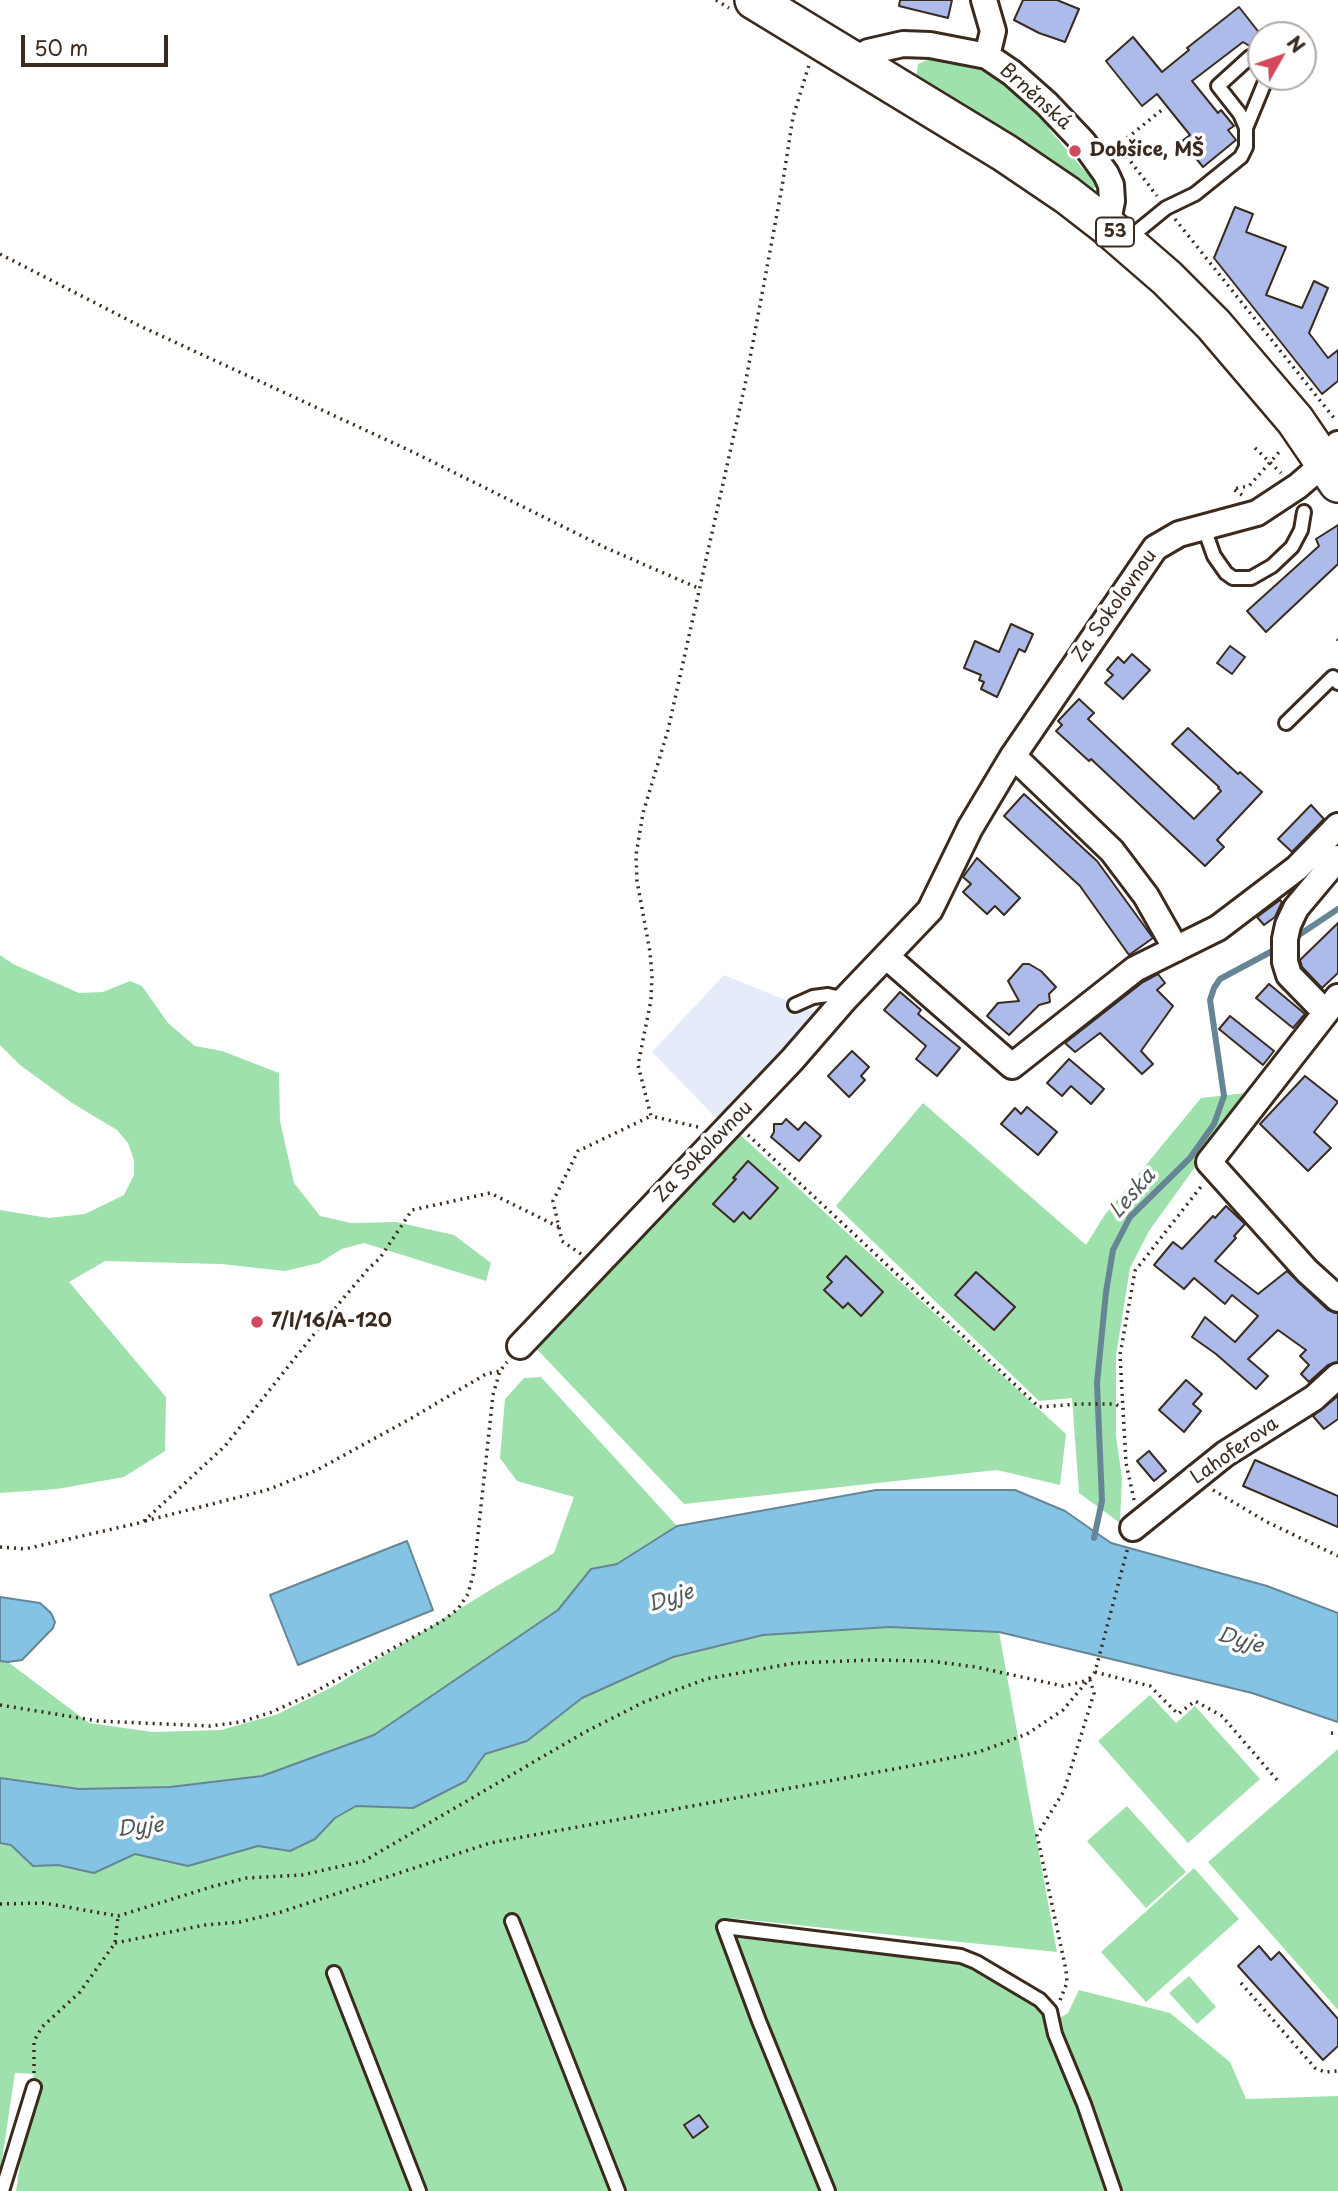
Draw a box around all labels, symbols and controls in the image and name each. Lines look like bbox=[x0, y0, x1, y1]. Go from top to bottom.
scale bar bbox=[24, 21, 172, 65]
north arrow bbox=[1247, 21, 1317, 91]
text: N bbox=[1281, 29, 1312, 59]
text: 50 m bbox=[34, 31, 88, 63]
street label: Brněnská bbox=[995, 59, 1075, 135]
place label: Dobšice, MŠ bbox=[1089, 140, 1204, 162]
marker: Dobšice, MŠ bbox=[1067, 143, 1083, 159]
road number: 53 bbox=[1096, 218, 1134, 246]
street label: Za Sokolovnou bbox=[1068, 545, 1162, 667]
street label: Za Sokolovnou bbox=[650, 1097, 758, 1207]
water label: Leska bbox=[1105, 1164, 1161, 1224]
place label: 7/I/16/A-120 bbox=[271, 1311, 392, 1333]
marker: 7/I/16/A-120 bbox=[249, 1314, 265, 1330]
street label: Lahoferova bbox=[1187, 1413, 1283, 1489]
water label: Dyje bbox=[645, 1580, 697, 1618]
water label: Dyje bbox=[1214, 1622, 1266, 1660]
water label: Dyje bbox=[116, 1813, 164, 1843]

